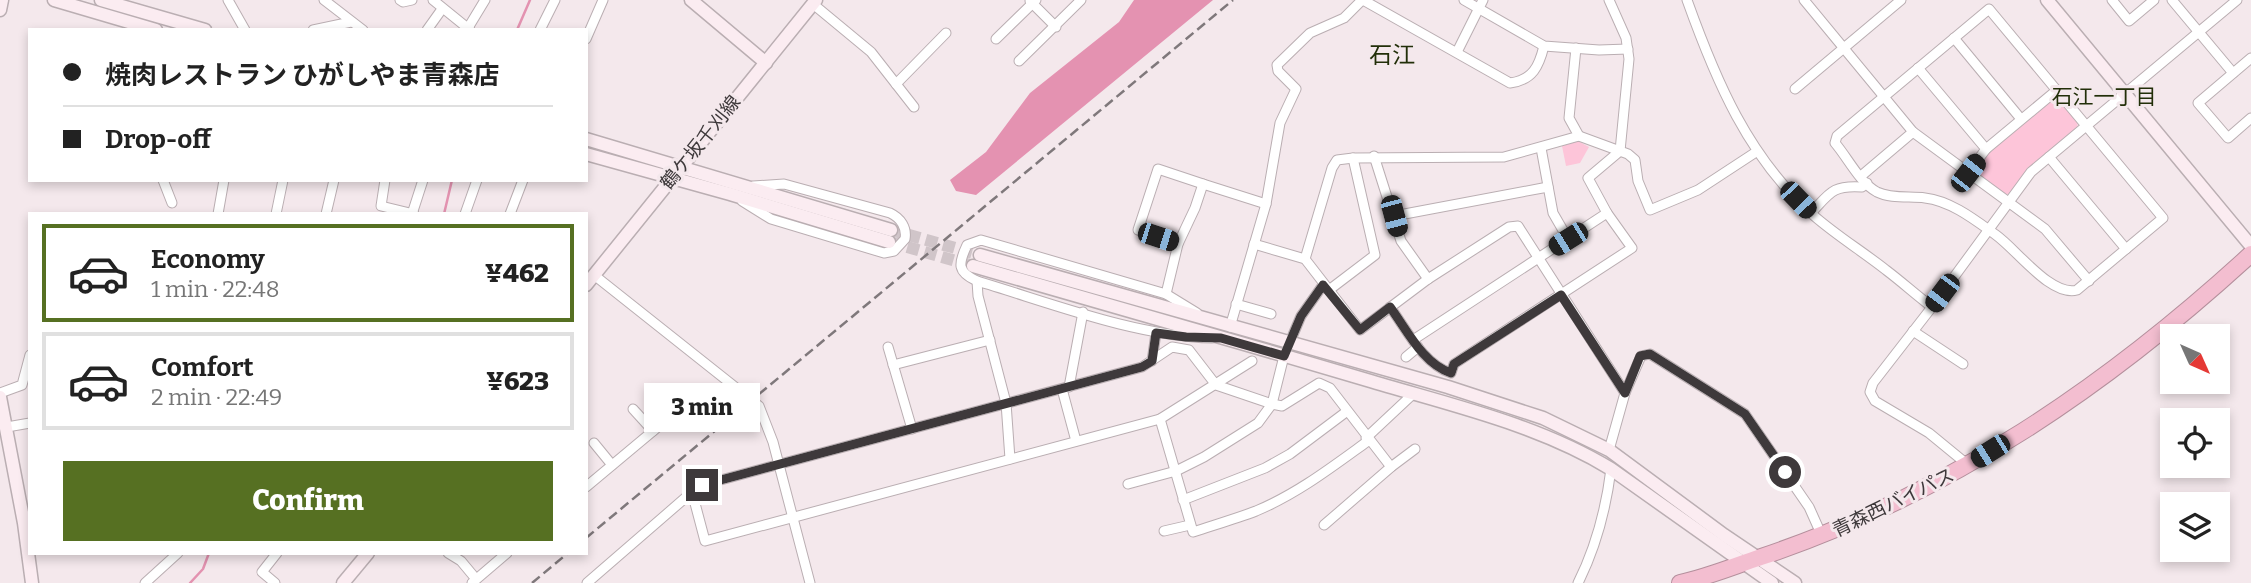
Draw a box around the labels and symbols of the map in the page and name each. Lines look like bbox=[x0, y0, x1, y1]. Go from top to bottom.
district label: 石江 bbox=[1369, 41, 1415, 69]
district label: 石江一丁目 bbox=[2052, 84, 2157, 110]
street label: 鶴ケ坂千刈線 bbox=[656, 91, 745, 194]
car bbox=[1947, 150, 1990, 196]
car bbox=[1776, 178, 1821, 222]
car bbox=[1379, 193, 1410, 239]
car bbox=[1545, 219, 1592, 259]
car bbox=[1135, 221, 1182, 253]
car bbox=[1921, 270, 1964, 316]
north arrow bbox=[2160, 324, 2230, 394]
callout: 3 min bbox=[644, 384, 760, 433]
car bbox=[1967, 431, 2014, 471]
route start bbox=[1769, 456, 1801, 488]
street label: 青森西バイパス bbox=[1829, 463, 1958, 542]
route end bbox=[686, 469, 718, 501]

